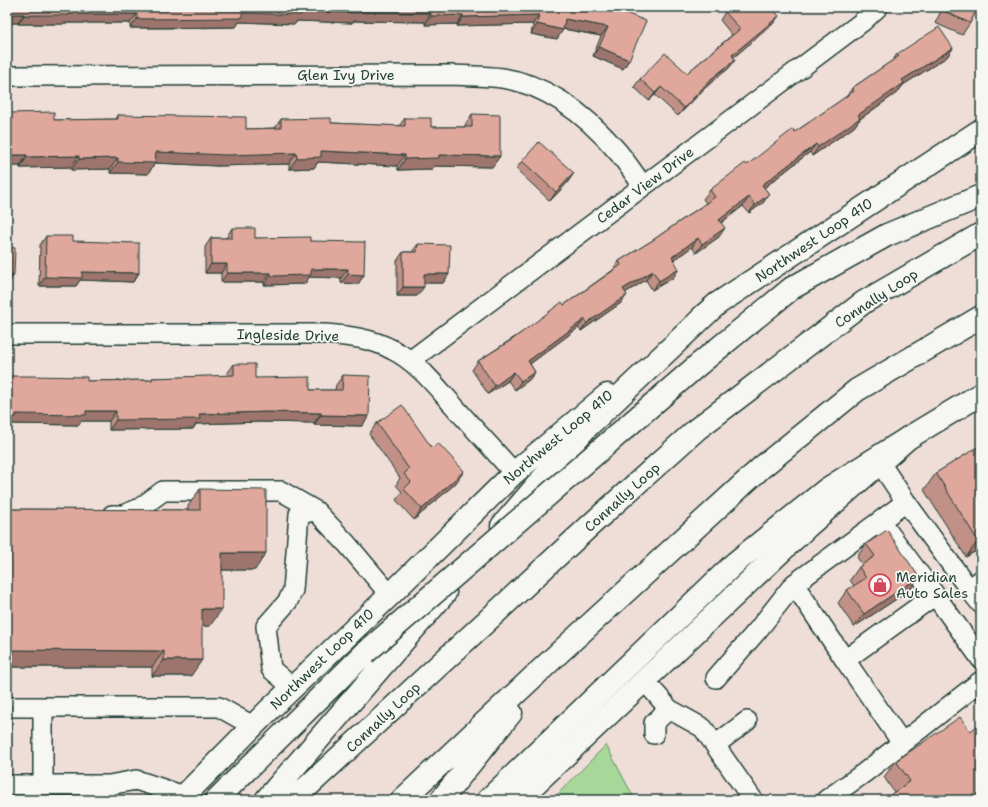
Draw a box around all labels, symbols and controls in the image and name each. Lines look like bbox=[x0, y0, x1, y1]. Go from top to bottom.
street label: Glen Ivy Drive bbox=[297, 66, 395, 84]
street label: Cedar View Drive bbox=[593, 143, 697, 227]
street label: Northwest Loop 410 bbox=[752, 194, 876, 286]
street label: Connally Loop bbox=[831, 264, 921, 332]
street label: Ingleside Drive bbox=[237, 325, 339, 345]
street label: Northwest Loop 410 bbox=[499, 386, 617, 488]
street label: Connally Loop bbox=[580, 458, 664, 536]
place label: Meridian Auto Sales bbox=[896, 568, 968, 602]
shop icon: Meridian Auto Sales bbox=[867, 572, 893, 598]
street label: Northwest Loop 410 bbox=[266, 605, 378, 713]
street label: Connally Loop bbox=[342, 678, 424, 756]

